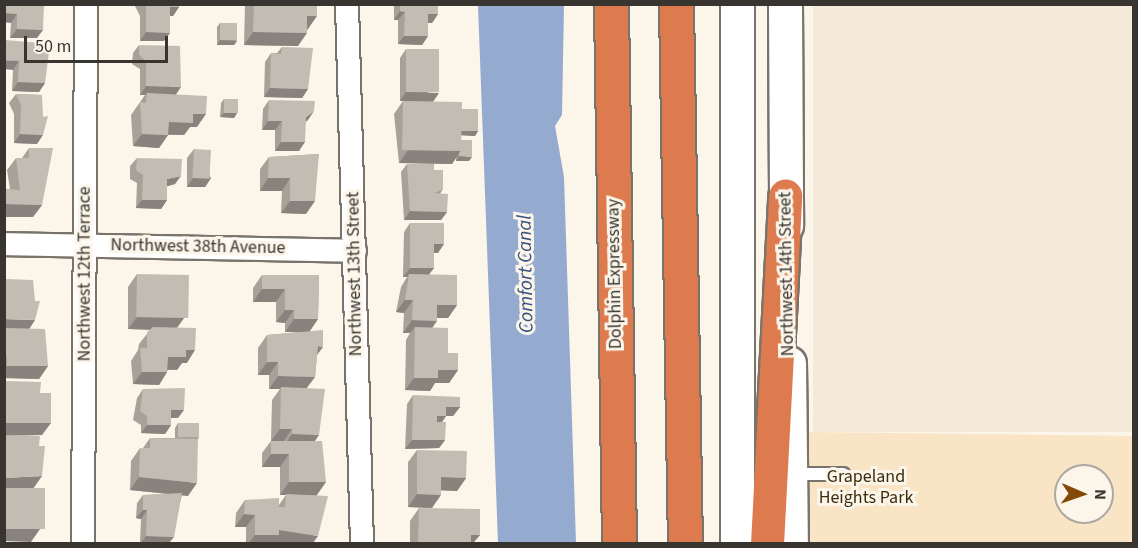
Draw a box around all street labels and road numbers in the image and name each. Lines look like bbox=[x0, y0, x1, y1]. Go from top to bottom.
street label: Northwest 12th Terrace bbox=[74, 187, 96, 361]
street label: Northwest 13th Street bbox=[343, 191, 367, 357]
street label: Northwest 14th Street bbox=[775, 191, 799, 357]
street label: Dolphin Expressway bbox=[603, 199, 627, 349]
street label: Northwest 38th Avenue bbox=[110, 235, 286, 259]

